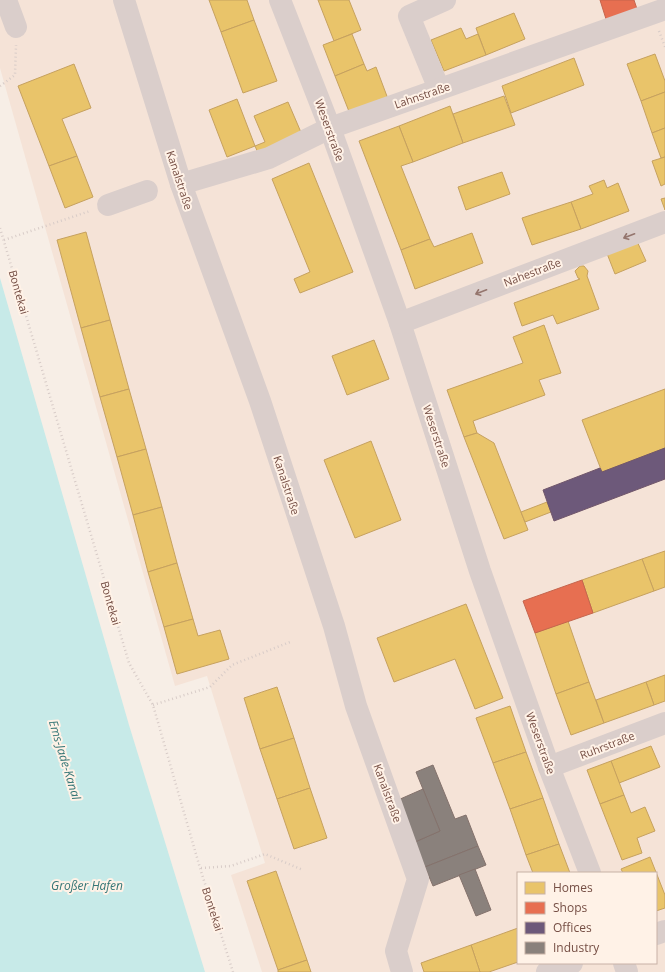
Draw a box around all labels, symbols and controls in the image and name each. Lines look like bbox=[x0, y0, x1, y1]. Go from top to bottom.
street label: Lahnstraße bbox=[392, 78, 452, 112]
street label: Weserstraße bbox=[312, 97, 348, 163]
street label: Kanalstraße bbox=[163, 149, 197, 211]
one-way arrow bbox=[623, 232, 635, 240]
street label: Nahestraße bbox=[501, 254, 563, 290]
street label: Bontekai bbox=[6, 268, 32, 316]
one-way arrow bbox=[475, 288, 487, 296]
street label: Weserstraße bbox=[420, 403, 454, 469]
street label: Kanalstraße bbox=[270, 454, 304, 516]
street label: Bontekai bbox=[98, 579, 124, 627]
street label: Weserstraße bbox=[523, 710, 559, 776]
water label: Ems-Jade-Kanal bbox=[45, 718, 85, 803]
street label: Ruhrstraße bbox=[577, 728, 637, 762]
street label: Kanalstraße bbox=[370, 762, 406, 824]
legend bbox=[517, 872, 657, 964]
water label: Großer Hafen bbox=[51, 877, 123, 894]
text: Homes bbox=[553, 879, 593, 896]
street label: Bontekai bbox=[199, 885, 227, 933]
text: Shops bbox=[553, 899, 588, 916]
text: Offices bbox=[553, 919, 592, 936]
text: Industry bbox=[553, 939, 600, 956]

